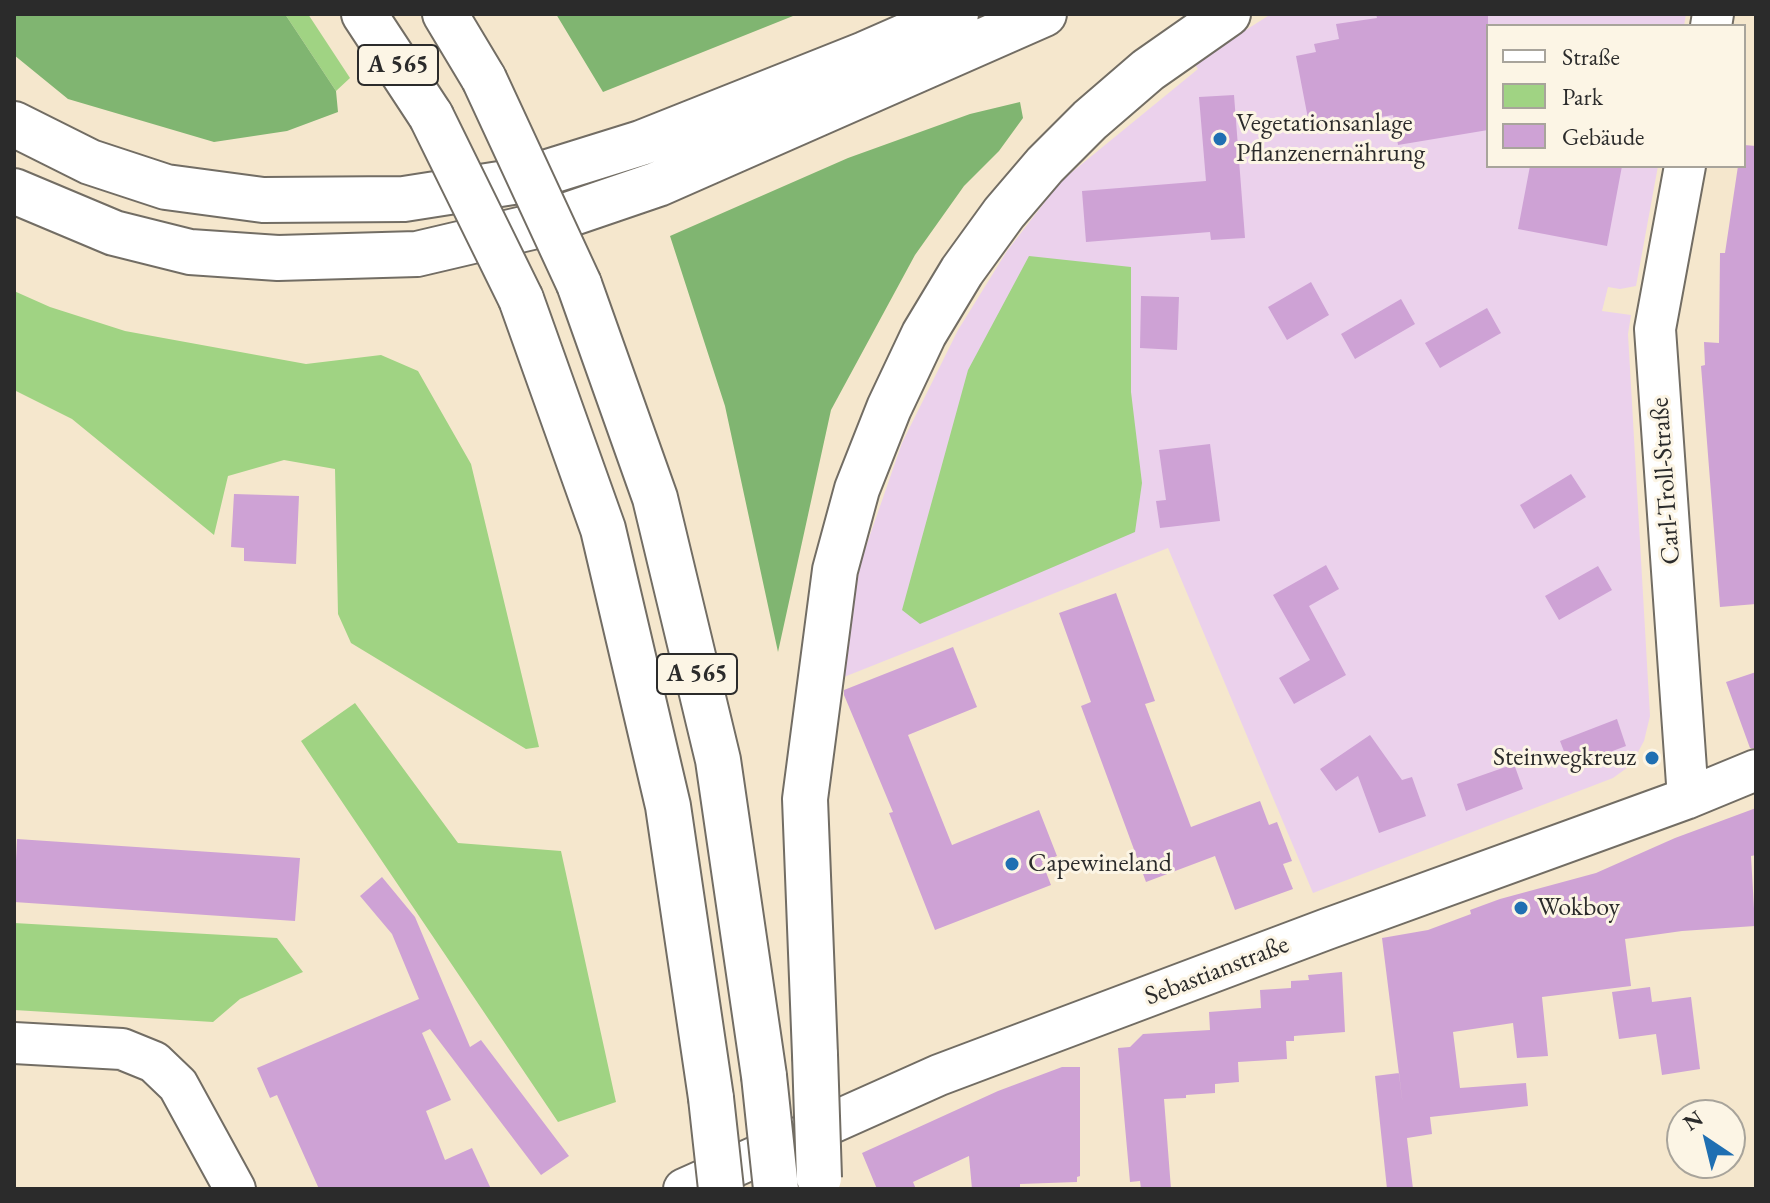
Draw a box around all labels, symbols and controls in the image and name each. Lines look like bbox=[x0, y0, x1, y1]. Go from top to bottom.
legend bbox=[1486, 24, 1746, 168]
text: Straße bbox=[1562, 41, 1620, 72]
road number: A 565 bbox=[358, 45, 438, 85]
text: Park bbox=[1562, 81, 1603, 112]
place label: Vegetationsanlage Pflanzenernährung bbox=[1236, 108, 1425, 170]
text: Gebäude bbox=[1562, 121, 1644, 152]
marker: Vegetationsanlage Pflanzenernährung bbox=[1211, 130, 1229, 148]
street label: Carl-Troll-Straße bbox=[1645, 396, 1687, 566]
road number: A 565 bbox=[657, 654, 737, 694]
place label: Steinwegkreuz bbox=[1493, 742, 1636, 774]
marker: Steinwegkreuz bbox=[1643, 749, 1661, 767]
place label: Capewineland bbox=[1028, 848, 1172, 880]
marker: Capewineland bbox=[1003, 855, 1021, 873]
place label: Wokboy bbox=[1537, 892, 1620, 924]
marker: Wokboy bbox=[1512, 899, 1530, 917]
street label: Sebastianstraße bbox=[1141, 929, 1293, 1013]
north arrow bbox=[1666, 1099, 1746, 1179]
text: N bbox=[1677, 1104, 1709, 1138]

